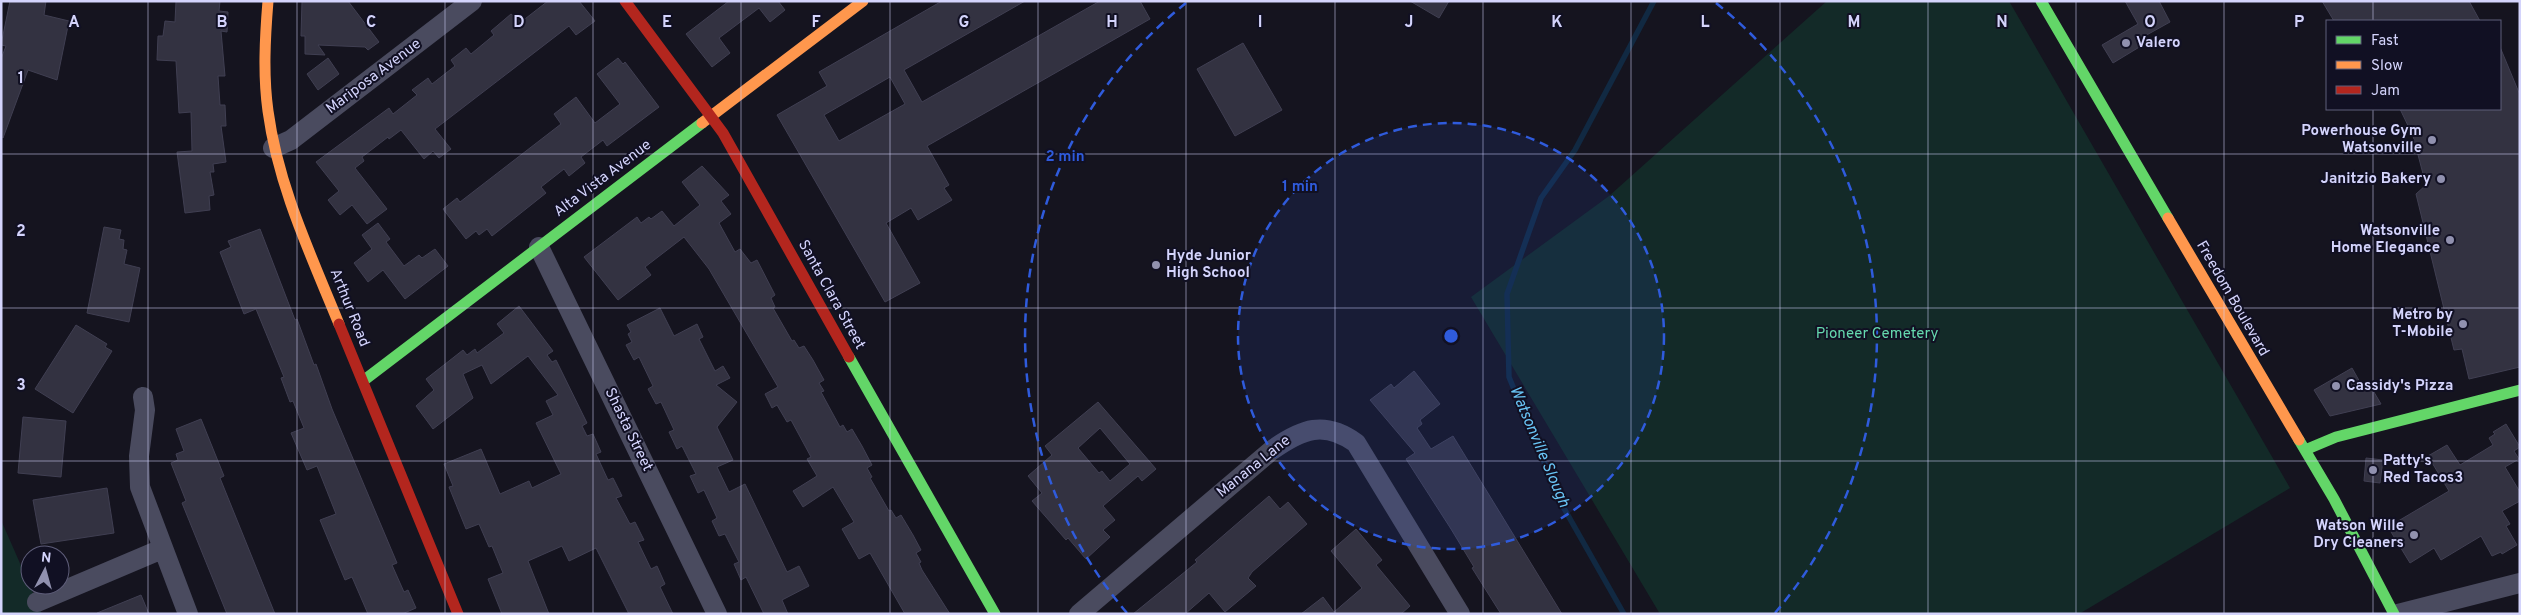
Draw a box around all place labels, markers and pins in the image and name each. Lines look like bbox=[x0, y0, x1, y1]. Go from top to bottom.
place label: Valero bbox=[2136, 34, 2181, 53]
marker: Valero bbox=[2120, 37, 2132, 49]
place label: Powerhouse Gym Watsonville bbox=[2301, 122, 2422, 158]
marker: Powerhouse Gym Watsonville bbox=[2426, 134, 2438, 146]
place label: Janitzio Bakery bbox=[2321, 170, 2431, 189]
marker: Janitzio Bakery bbox=[2435, 173, 2447, 185]
place label: Watsonville Home Elegance bbox=[2331, 222, 2440, 258]
marker: Watsonville Home Elegance bbox=[2444, 234, 2456, 246]
place label: Hyde Junior High School bbox=[1166, 247, 1252, 283]
marker: Hyde Junior High School bbox=[1150, 259, 1162, 271]
place label: Metro by T-Mobile bbox=[2392, 306, 2453, 342]
marker: Metro by T-Mobile bbox=[2457, 318, 2469, 330]
centre of rings bbox=[1442, 327, 1460, 345]
place label: Cassidy's Pizza bbox=[2346, 377, 2453, 396]
marker: Cassidy's Pizza bbox=[2330, 380, 2342, 392]
place label: Patty's Red Tacos3 bbox=[2383, 452, 2463, 488]
marker: Patty's Red Tacos3 bbox=[2367, 464, 2379, 476]
place label: Watson Wille Dry Cleaners bbox=[2313, 517, 2404, 553]
marker: Watson Wille Dry Cleaners bbox=[2408, 529, 2420, 541]

